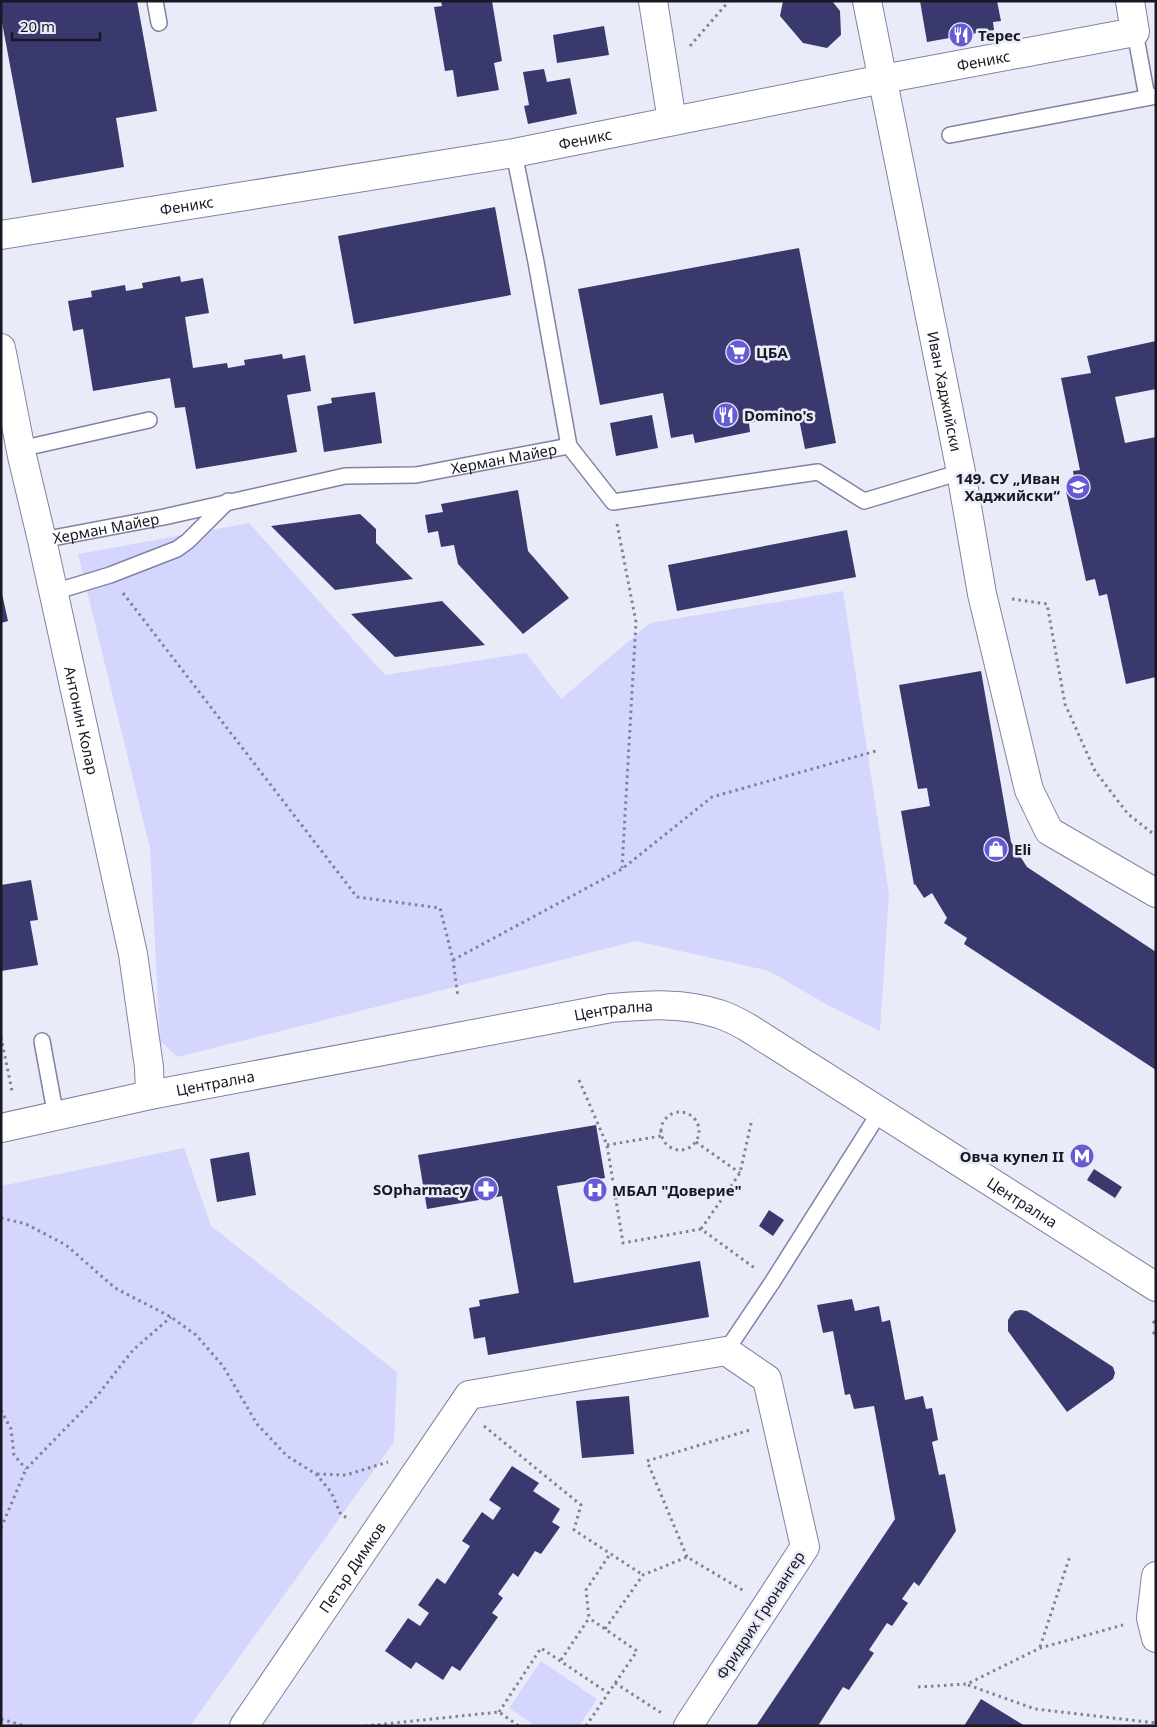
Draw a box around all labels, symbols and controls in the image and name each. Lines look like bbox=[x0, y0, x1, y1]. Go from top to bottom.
scale bar bbox=[12, 10, 100, 42]
text: 20 m bbox=[20, 16, 55, 36]
restaurant icon: Терес bbox=[948, 22, 974, 48]
place label: Терес bbox=[978, 25, 1021, 45]
street label: Феникс bbox=[955, 45, 1012, 75]
street label: Феникс bbox=[557, 124, 614, 154]
street label: Феникс bbox=[158, 191, 215, 219]
street label: Иван Хаджийски bbox=[923, 329, 967, 453]
supermarket icon: ЦБА bbox=[725, 339, 751, 365]
place label: ЦБА bbox=[756, 342, 788, 362]
restaurant icon: Domino's bbox=[713, 402, 739, 428]
place label: Domino's bbox=[744, 405, 814, 425]
street label: Херман Майер bbox=[449, 439, 558, 478]
place label: 149. СУ „Иван Хаджийски“ bbox=[956, 468, 1060, 505]
school or university icon: 149. СУ „Иван Хаджийски“ bbox=[1065, 474, 1091, 500]
street label: Херман Майер bbox=[51, 508, 161, 548]
street label: Антонин Колар bbox=[60, 664, 103, 776]
shop icon: Eli bbox=[983, 836, 1009, 862]
place label: Eli bbox=[1014, 839, 1031, 859]
street label: Централна bbox=[572, 995, 653, 1025]
street label: Централна bbox=[174, 1065, 256, 1100]
metro station icon: Овча купел II bbox=[1069, 1143, 1095, 1169]
place label: Овча купел II bbox=[960, 1146, 1064, 1166]
street label: Централна bbox=[984, 1172, 1061, 1232]
pharmacy icon: SOpharmacy bbox=[473, 1176, 499, 1202]
hospital icon: МБАЛ "Доверие" bbox=[582, 1177, 608, 1203]
place label: SOpharmacy bbox=[373, 1179, 468, 1199]
place label: МБАЛ "Доверие" bbox=[612, 1180, 742, 1200]
street label: Петър Димков bbox=[314, 1518, 390, 1616]
street label: Фридрих Грюнангер bbox=[711, 1547, 809, 1683]

